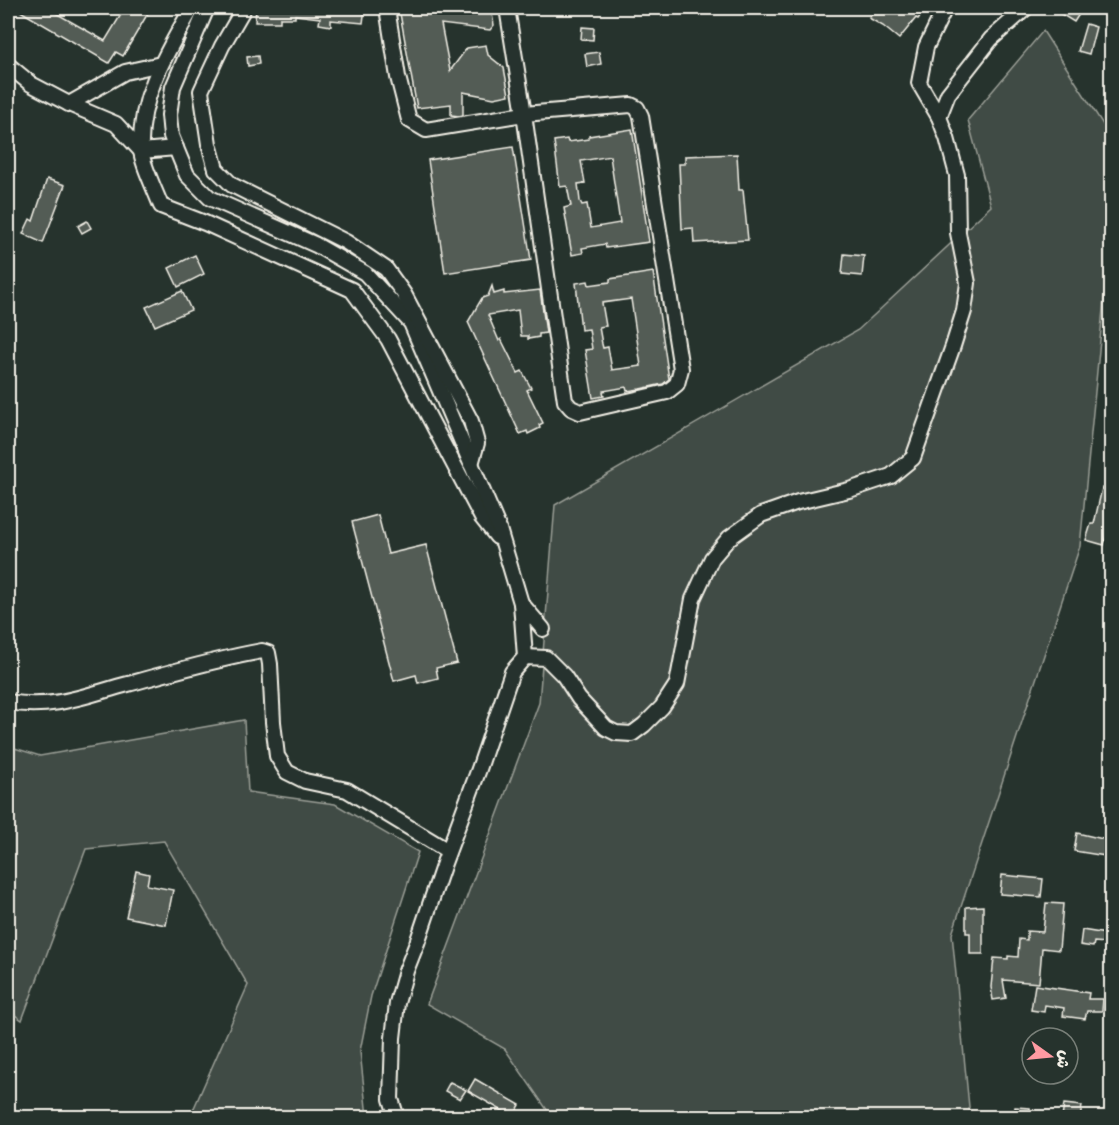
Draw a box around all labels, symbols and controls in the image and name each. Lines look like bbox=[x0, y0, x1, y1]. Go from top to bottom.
north arrow bbox=[1020, 1026, 1080, 1086]
text: ش bbox=[1052, 1049, 1075, 1071]

